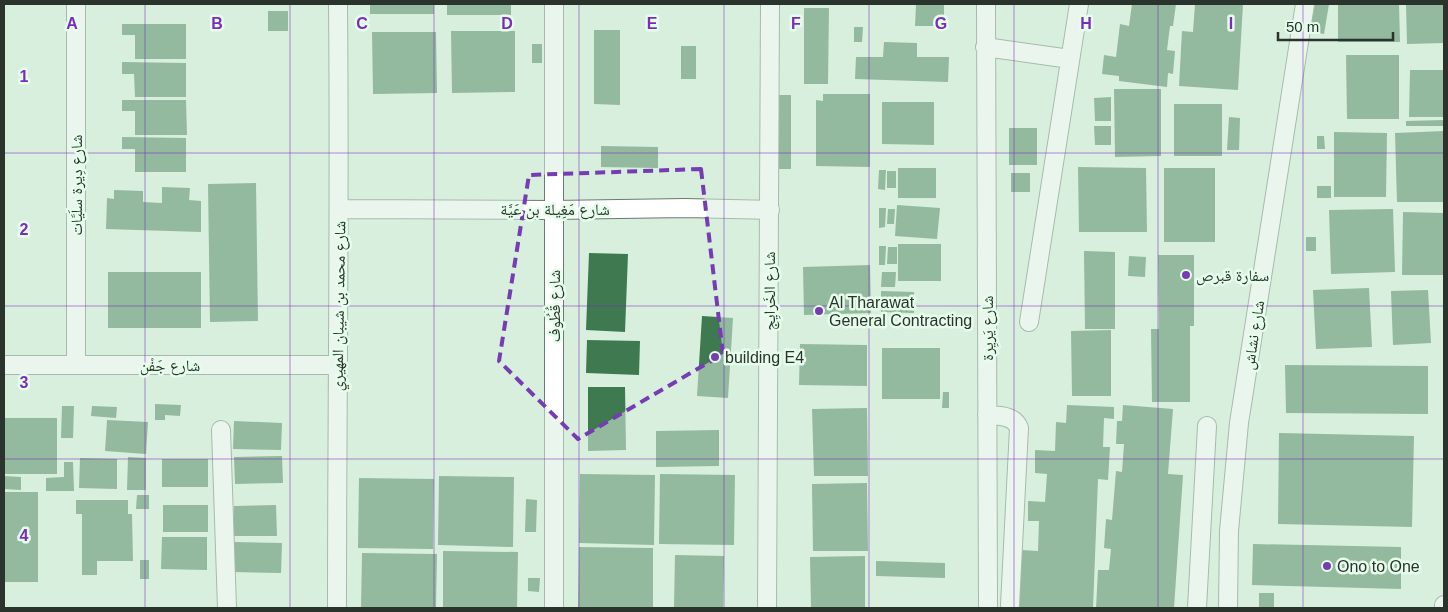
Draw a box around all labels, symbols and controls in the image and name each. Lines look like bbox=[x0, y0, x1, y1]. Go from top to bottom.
scale bar bbox=[1278, 10, 1393, 42]
text: A bbox=[66, 15, 78, 32]
text: B bbox=[211, 15, 223, 32]
text: C bbox=[356, 15, 368, 32]
text: D bbox=[501, 15, 513, 32]
text: E bbox=[647, 15, 658, 32]
text: F bbox=[791, 15, 801, 32]
text: G bbox=[935, 15, 947, 32]
text: H bbox=[1080, 15, 1092, 32]
text: I bbox=[1229, 15, 1233, 32]
text: 50 m bbox=[1286, 18, 1319, 35]
text: 1 bbox=[20, 68, 29, 85]
street label: شارع دِيرة سلَيَّات bbox=[68, 134, 87, 236]
street label: شارع مَغِيلة بن عَيَّة bbox=[500, 201, 610, 220]
text: 2 bbox=[20, 221, 29, 238]
street label: شارع محمد بن شيبان المهيري bbox=[329, 221, 353, 391]
street label: شارع الخَرايِج bbox=[761, 251, 781, 331]
place label: سفارة قبرص bbox=[1196, 267, 1269, 286]
marker: سفارة قبرص bbox=[1180, 269, 1192, 281]
street label: شارع قُطُوف bbox=[545, 270, 565, 342]
place label: Al Tharawat General Contracting bbox=[829, 294, 972, 329]
street label: شارع يَريِرة bbox=[979, 295, 999, 361]
street label: شارع نشاش bbox=[1240, 299, 1269, 371]
marker: Al Tharawat General Contracting bbox=[813, 305, 825, 317]
place label: building E4 bbox=[725, 349, 804, 366]
marker: building E4 bbox=[709, 351, 721, 363]
street label: شارع جَفْن bbox=[140, 357, 200, 376]
text: 3 bbox=[20, 374, 29, 391]
text: 4 bbox=[20, 527, 29, 544]
place label: Ono to One bbox=[1337, 558, 1420, 575]
marker: Ono to One bbox=[1321, 560, 1333, 572]

